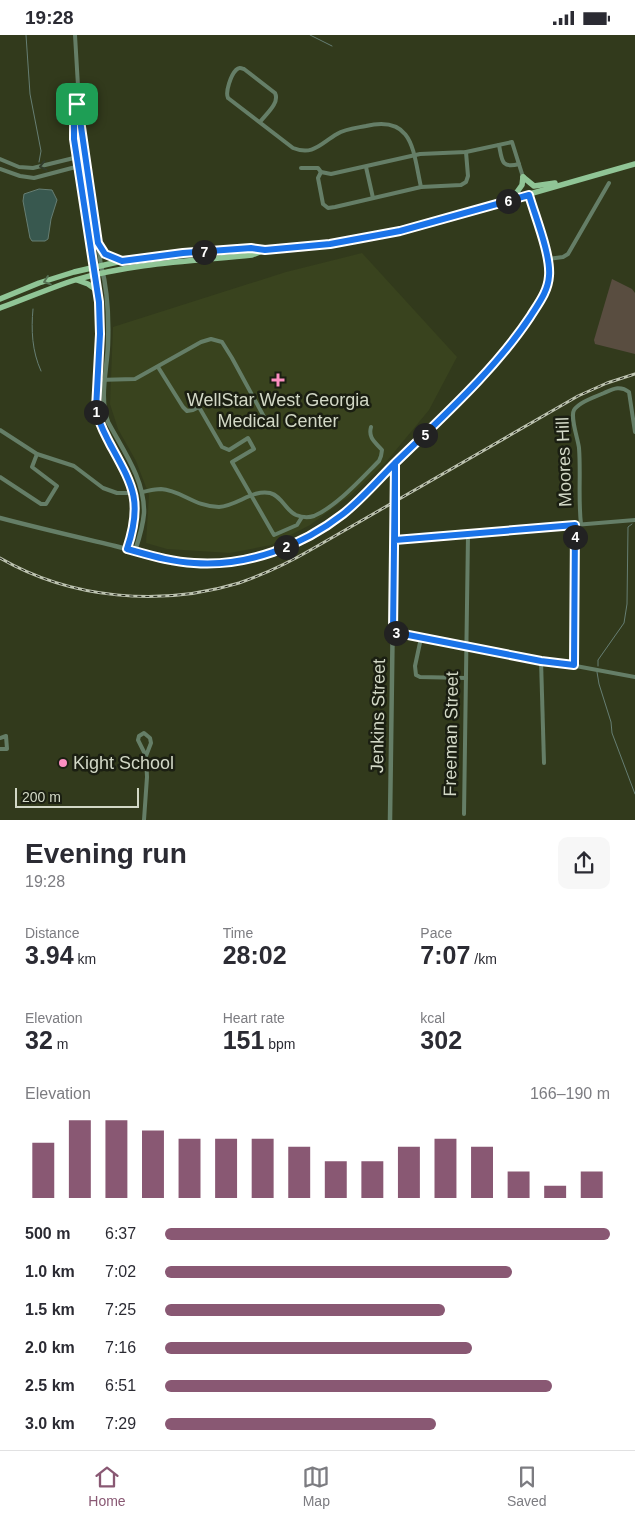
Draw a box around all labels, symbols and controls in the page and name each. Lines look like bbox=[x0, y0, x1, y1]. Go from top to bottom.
text: 19:28 bbox=[25, 7, 74, 28]
pin bbox=[56, 83, 98, 125]
icon: arrive bbox=[63, 90, 91, 118]
one-way arrow bbox=[38, 160, 47, 171]
pin: 6 bbox=[496, 189, 520, 213]
text: 6 bbox=[505, 193, 512, 209]
pin: 7 bbox=[192, 239, 216, 265]
text: 7 bbox=[201, 244, 208, 260]
one-way arrow bbox=[43, 275, 52, 285]
marker: WellStar West Georgia Medical Center bbox=[271, 373, 285, 387]
place label: WellStar West Georgia Medical Center bbox=[187, 390, 370, 431]
pin: 1 bbox=[84, 399, 108, 425]
text: 1 bbox=[93, 404, 100, 420]
street label: Moores Hill bbox=[552, 417, 576, 507]
pin: 5 bbox=[412, 423, 438, 447]
text: 5 bbox=[422, 427, 429, 443]
pin: 4 bbox=[562, 525, 588, 549]
text: 4 bbox=[572, 529, 579, 545]
pin: 2 bbox=[274, 535, 298, 559]
text: 2 bbox=[283, 539, 290, 555]
pin: 3 bbox=[384, 621, 408, 645]
text: 3 bbox=[393, 625, 400, 641]
street label: Jenkins Street bbox=[367, 659, 389, 773]
street label: Freeman Street bbox=[440, 671, 462, 797]
place label: Kight School bbox=[73, 753, 174, 773]
marker: Kight School bbox=[57, 757, 69, 769]
scale bar bbox=[15, 785, 139, 808]
text: 200 m bbox=[22, 789, 61, 805]
button: share bbox=[558, 837, 610, 889]
text: Evening run bbox=[25, 838, 187, 869]
text: 19:28 bbox=[25, 873, 65, 890]
text: Distance bbox=[25, 925, 79, 941]
text: Time bbox=[223, 925, 253, 941]
text: Pace bbox=[420, 925, 452, 941]
text: 3.94 bbox=[25, 941, 74, 969]
text: 28:02 bbox=[223, 941, 287, 969]
text: 7:07 bbox=[420, 941, 470, 969]
text: km bbox=[74, 951, 96, 967]
text: /km bbox=[470, 951, 497, 967]
text: Elevation bbox=[25, 1010, 83, 1026]
text: Heart rate bbox=[223, 1010, 285, 1026]
text: kcal bbox=[420, 1010, 445, 1026]
text: 32 bbox=[25, 1026, 53, 1054]
text: 151 bbox=[223, 1026, 264, 1054]
text: 302 bbox=[420, 1026, 462, 1054]
text: m bbox=[53, 1036, 68, 1052]
text: bpm bbox=[264, 1036, 296, 1052]
text: Elevation bbox=[25, 1085, 91, 1102]
text: 166–190 m bbox=[530, 1085, 610, 1102]
text: 500 m bbox=[25, 1225, 70, 1242]
text: 6:37 bbox=[105, 1225, 136, 1242]
text: 1.0 km bbox=[25, 1263, 75, 1280]
text: 7:02 bbox=[105, 1263, 136, 1280]
text: 1.5 km bbox=[25, 1301, 75, 1318]
text: 7:25 bbox=[105, 1301, 136, 1318]
text: 2.0 km bbox=[25, 1339, 75, 1356]
text: 7:16 bbox=[105, 1339, 136, 1356]
text: 2.5 km bbox=[25, 1377, 75, 1394]
text: 6:51 bbox=[105, 1377, 136, 1394]
text: 3.0 km bbox=[25, 1415, 75, 1432]
text: 7:29 bbox=[105, 1415, 136, 1432]
tab: Home bbox=[88, 1463, 126, 1509]
tab: Map bbox=[302, 1463, 330, 1509]
tab: Saved bbox=[507, 1463, 547, 1509]

